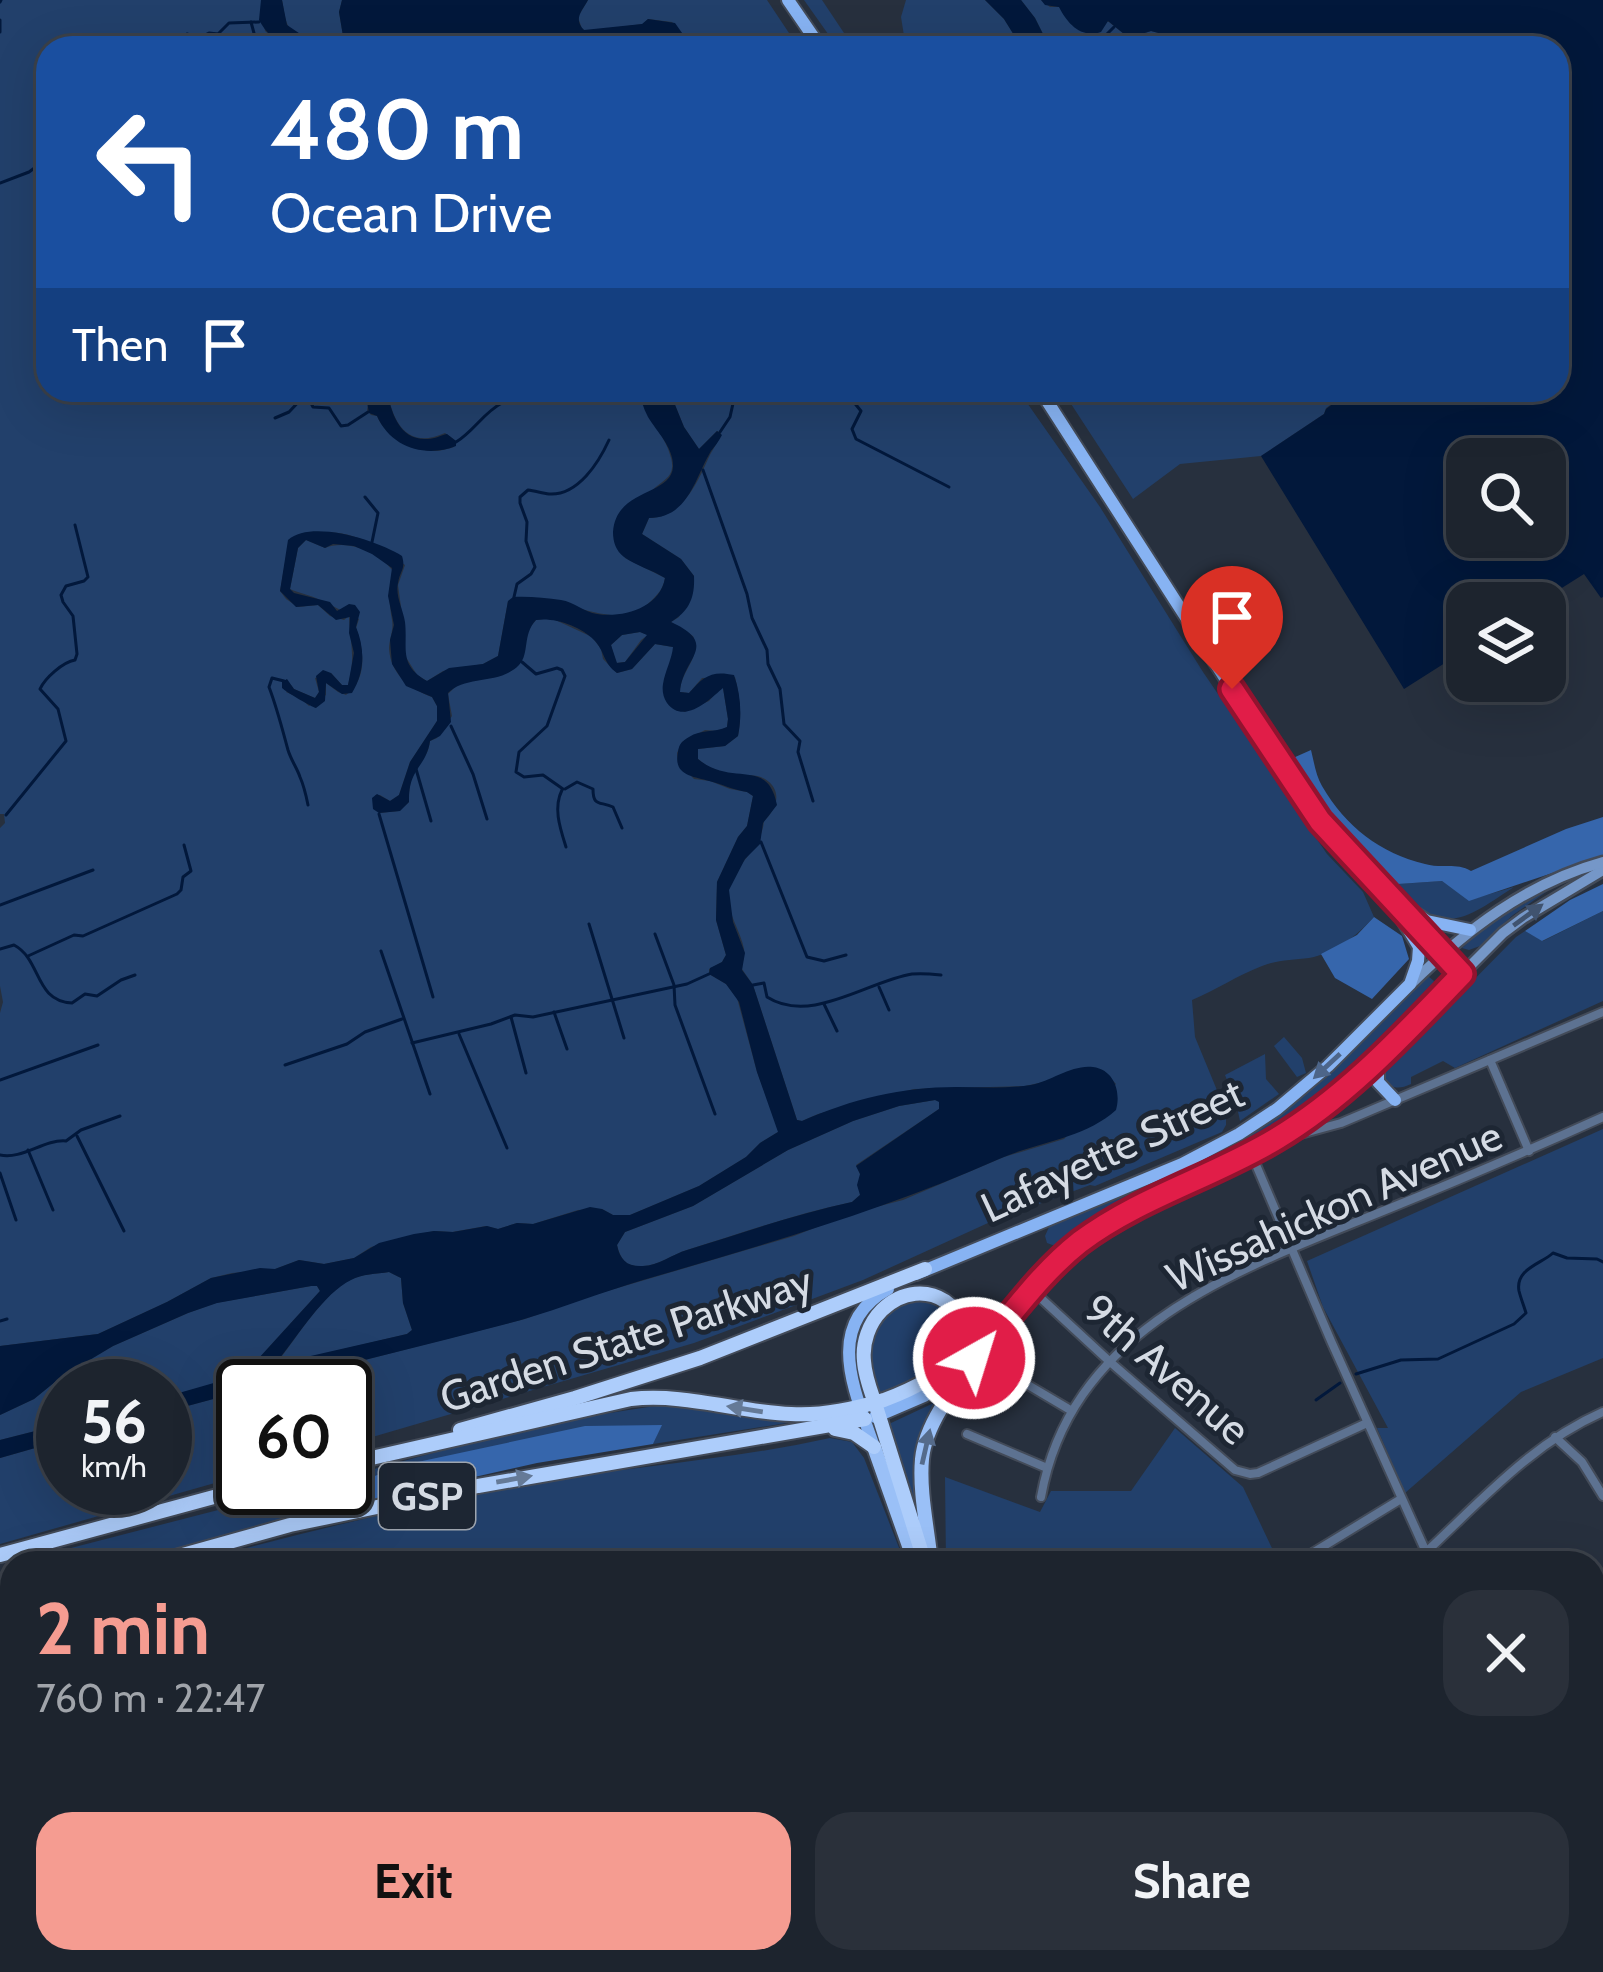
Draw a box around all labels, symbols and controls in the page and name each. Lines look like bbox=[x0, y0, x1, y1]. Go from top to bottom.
text: 480 m bbox=[270, 78, 524, 180]
icon: left bbox=[72, 84, 228, 240]
text: Ocean Drive bbox=[270, 180, 552, 246]
icon: arrive bbox=[192, 312, 258, 378]
text: Then bbox=[72, 318, 168, 372]
map controls bbox=[1446, 438, 1566, 702]
button: search bbox=[1446, 438, 1566, 558]
pin bbox=[1181, 566, 1283, 689]
button: layers bbox=[1446, 582, 1566, 702]
icon: arrive bbox=[1199, 584, 1265, 650]
one-way arrow bbox=[1512, 904, 1544, 928]
one-way arrow bbox=[1312, 1052, 1341, 1080]
street label: Lafayette Street bbox=[973, 1067, 1251, 1233]
street label: Wissahickon Avenue bbox=[1158, 1109, 1510, 1303]
street label: Garden State Parkway bbox=[433, 1254, 819, 1424]
street label: 9th Avenue bbox=[1073, 1283, 1261, 1455]
position arrow bbox=[911, 1295, 1037, 1421]
speed limit sign: 60 bbox=[216, 1359, 372, 1515]
text: 56 bbox=[81, 1385, 147, 1458]
one-way arrow bbox=[726, 1399, 763, 1418]
one-way arrow bbox=[918, 1428, 937, 1466]
text: km/h bbox=[81, 1448, 147, 1485]
road number: GSP bbox=[379, 1463, 475, 1529]
one-way arrow bbox=[495, 1469, 533, 1488]
text: 2 min bbox=[36, 1585, 210, 1672]
button: close bbox=[1443, 1590, 1569, 1716]
text: 760 m · 22:47 bbox=[36, 1674, 265, 1722]
button: Exit bbox=[36, 1812, 791, 1950]
button: Share bbox=[815, 1812, 1569, 1950]

